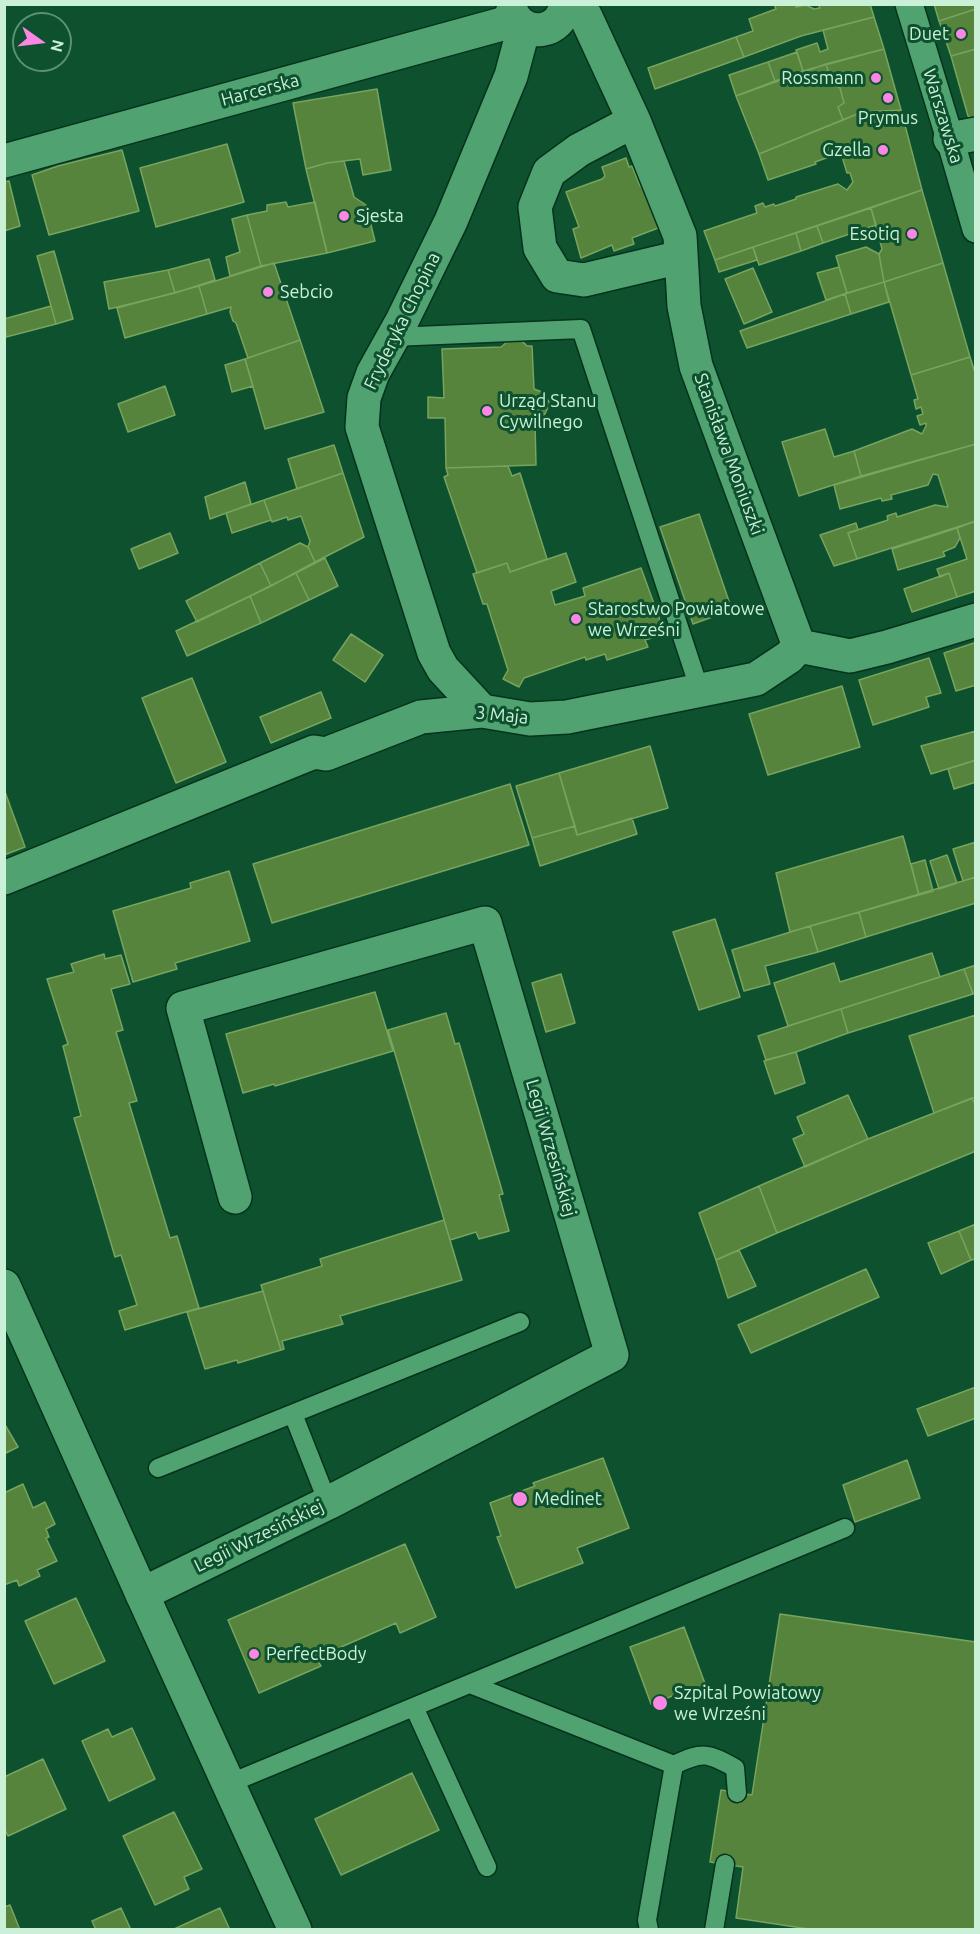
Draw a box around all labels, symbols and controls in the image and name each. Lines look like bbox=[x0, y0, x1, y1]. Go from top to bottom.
north arrow bbox=[12, 12, 72, 72]
place label: Duet bbox=[909, 23, 949, 45]
marker: Duet bbox=[954, 27, 968, 41]
text: N bbox=[47, 38, 68, 54]
street label: Warszawska bbox=[918, 66, 968, 166]
place label: Rossmann bbox=[781, 67, 864, 89]
street label: Harcerska bbox=[219, 69, 301, 111]
marker: Rossmann bbox=[869, 71, 883, 85]
marker: Prymus bbox=[881, 91, 895, 105]
place label: Prymus bbox=[858, 107, 918, 129]
place label: Gzella bbox=[822, 139, 871, 161]
marker: Gzella bbox=[876, 143, 890, 157]
place label: Sjesta bbox=[356, 205, 404, 227]
marker: Sjesta bbox=[337, 209, 351, 223]
place label: Esotiq bbox=[850, 223, 900, 245]
marker: Esotiq bbox=[905, 227, 919, 241]
street label: Fryderyka Chopina bbox=[359, 249, 445, 393]
place label: Sebcio bbox=[280, 281, 333, 303]
marker: Sebcio bbox=[261, 285, 275, 299]
street label: Stanisława Moniuszki bbox=[690, 370, 768, 538]
place label: Urząd Stanu Cywilnego bbox=[499, 390, 597, 432]
marker: Urząd Stanu Cywilnego bbox=[480, 404, 494, 418]
place label: Starostwo Powiatowe we Wrześni bbox=[588, 598, 765, 640]
marker: Starostwo Powiatowe we Wrześni bbox=[569, 612, 583, 626]
street label: 3 Maja bbox=[475, 701, 529, 729]
street label: Legii Wrzesińskiej bbox=[521, 1077, 581, 1219]
place label: Medinet bbox=[534, 1488, 602, 1510]
marker: Medinet bbox=[511, 1490, 529, 1508]
street label: Legii Wrzesińskiej bbox=[191, 1495, 327, 1577]
place label: PerfectBody bbox=[266, 1643, 367, 1665]
marker: PerfectBody bbox=[247, 1647, 261, 1661]
place label: Szpital Powiatowy we Wrześni bbox=[674, 1682, 821, 1724]
marker: Szpital Powiatowy we Wrześni bbox=[651, 1694, 669, 1712]

